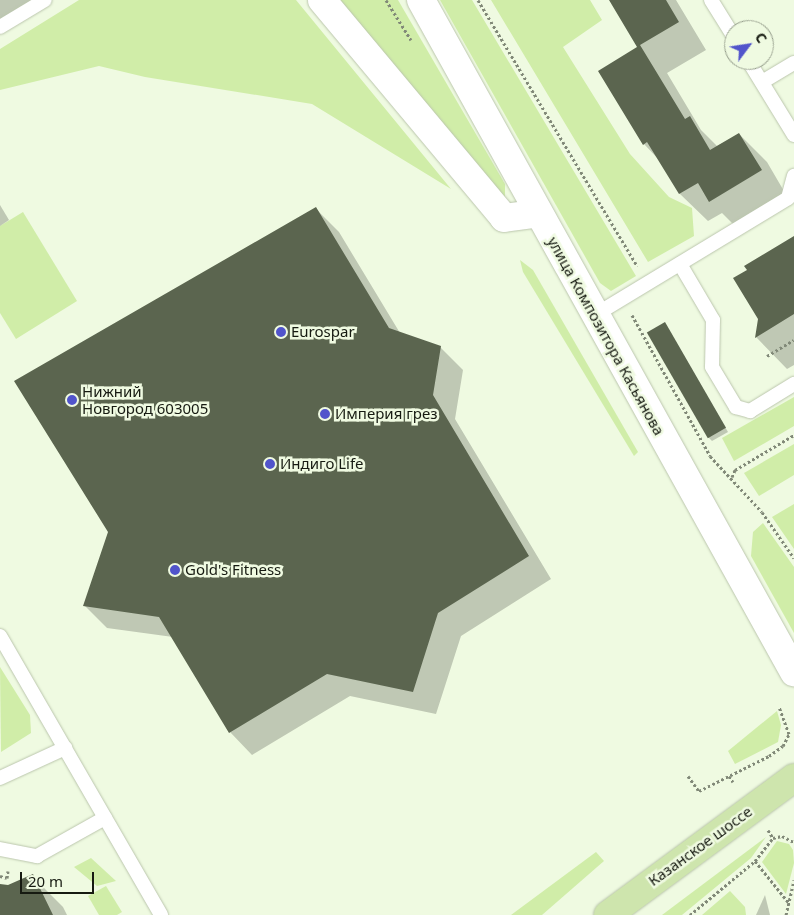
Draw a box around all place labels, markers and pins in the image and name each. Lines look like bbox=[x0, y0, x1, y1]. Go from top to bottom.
place label: Eurospar bbox=[291, 323, 355, 341]
marker: Eurospar bbox=[275, 326, 287, 338]
place label: Нижний Новгород 603005 bbox=[82, 382, 208, 417]
marker: Нижний Новгород 603005 bbox=[66, 394, 78, 406]
place label: Империя грез bbox=[335, 405, 437, 423]
marker: Империя грез bbox=[319, 408, 331, 420]
place label: Индиго Life bbox=[280, 455, 364, 473]
marker: Индиго Life bbox=[264, 458, 276, 470]
place label: Gold's Fitness bbox=[185, 561, 281, 579]
marker: Gold's Fitness bbox=[169, 564, 181, 576]

